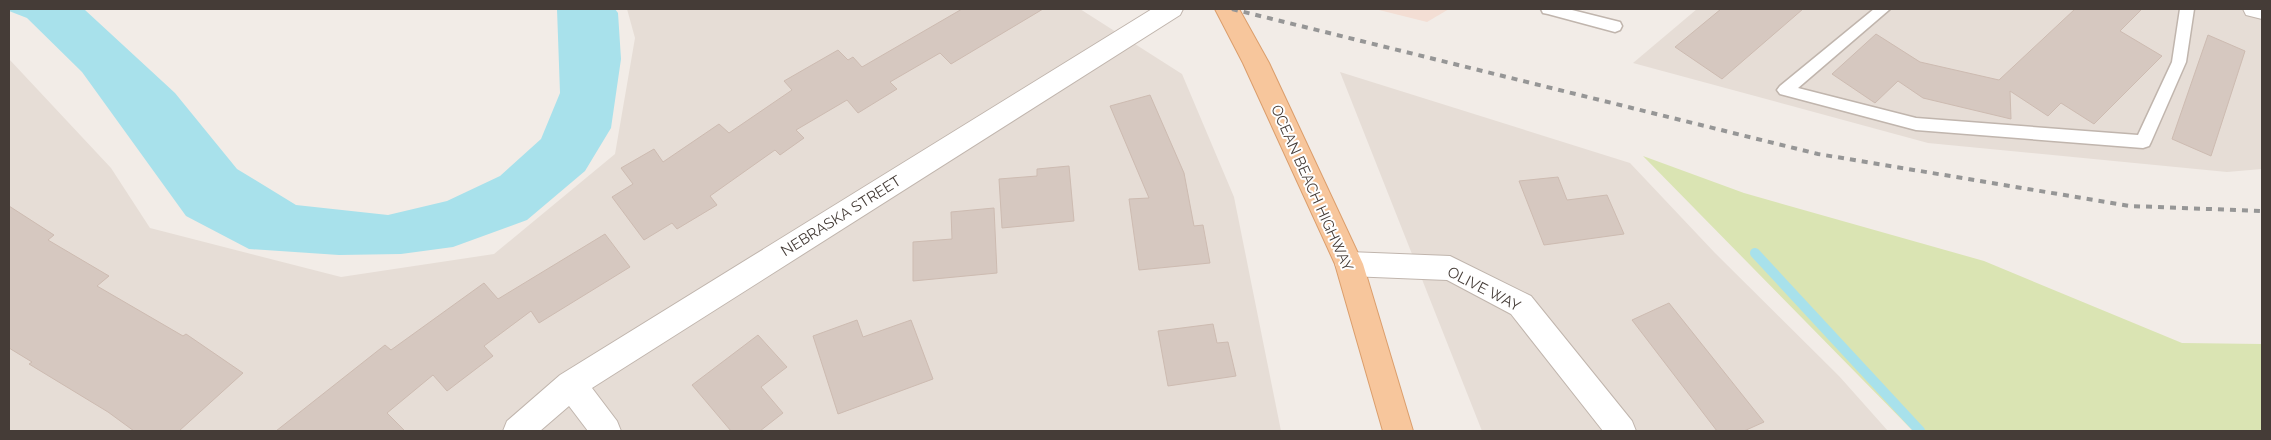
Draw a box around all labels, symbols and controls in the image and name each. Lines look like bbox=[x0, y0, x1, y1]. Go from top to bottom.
street label: OCEAN BEACH HIGHWAY bbox=[1267, 102, 1357, 274]
street label: NEBRASKA STREET bbox=[778, 172, 904, 260]
street label: OLIVE WAY bbox=[1444, 263, 1524, 315]

